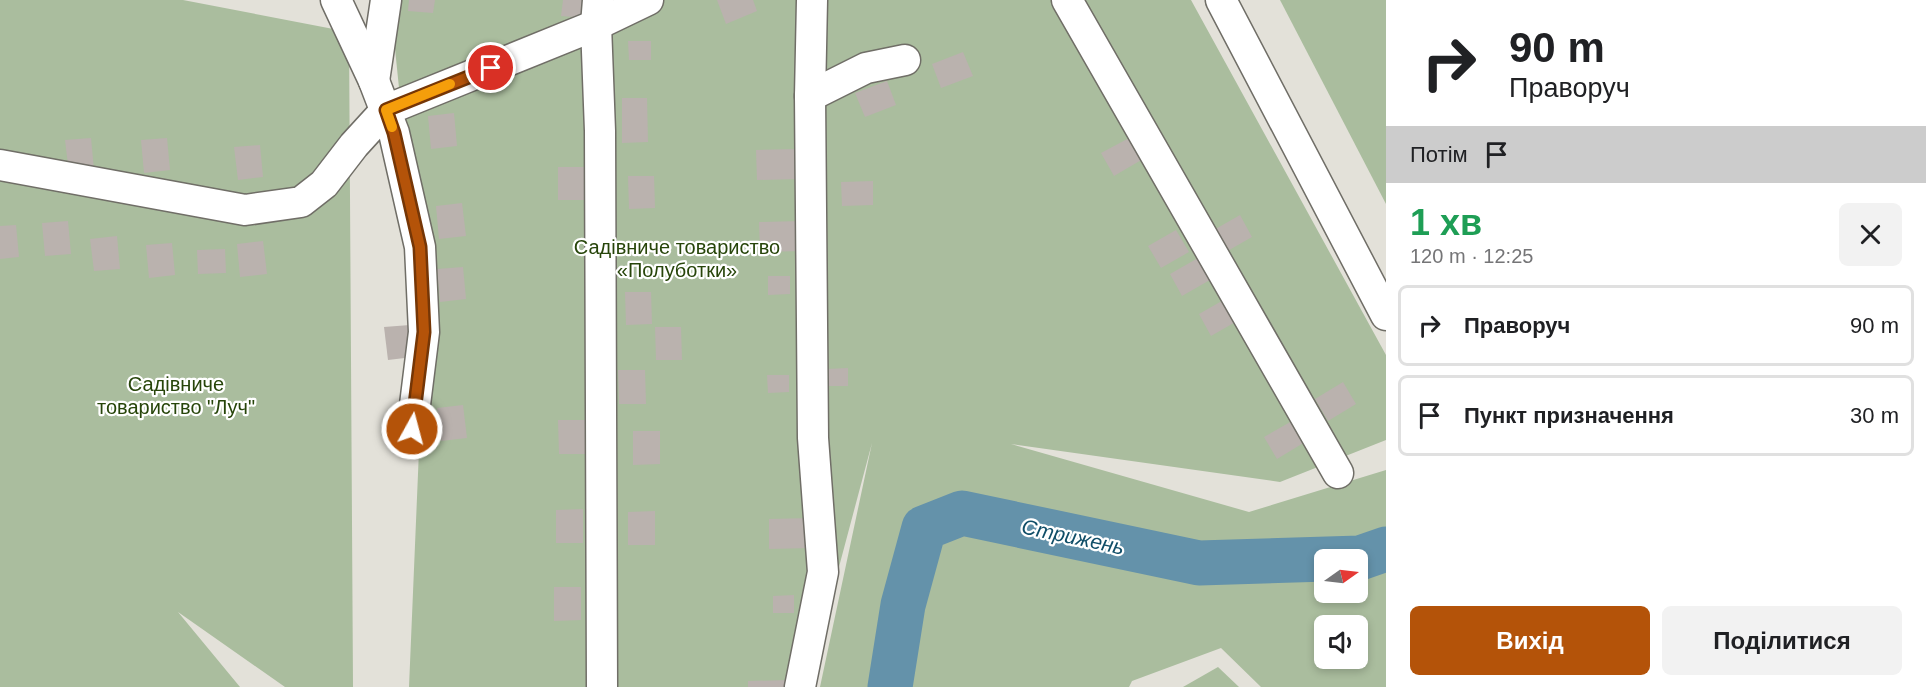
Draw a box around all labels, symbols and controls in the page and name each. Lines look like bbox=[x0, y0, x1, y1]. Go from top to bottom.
icon: right bbox=[1410, 24, 1488, 102]
text: 90 m bbox=[1509, 24, 1605, 71]
pin bbox=[465, 42, 516, 93]
icon: arrive bbox=[474, 51, 507, 84]
text: Праворуч bbox=[1509, 73, 1630, 103]
icon: arrive bbox=[1480, 138, 1513, 171]
text: Потім bbox=[1410, 142, 1468, 167]
text: 1 хв bbox=[1410, 202, 1482, 243]
button: close bbox=[1839, 203, 1902, 266]
park label: Садівниче товариство «Полуботки» bbox=[574, 236, 780, 281]
text: 120 m · 12:25 bbox=[1410, 245, 1533, 267]
icon: right bbox=[1413, 309, 1446, 342]
text: Праворуч bbox=[1464, 313, 1570, 338]
text: 90 m bbox=[1850, 313, 1899, 338]
park label: Садівниче товариство "Луч" bbox=[97, 373, 255, 418]
position arrow bbox=[380, 397, 444, 461]
icon: arrive bbox=[1413, 399, 1446, 432]
text: Пункт призначення bbox=[1464, 403, 1674, 428]
text: 30 m bbox=[1850, 403, 1899, 428]
water label: Стрижень bbox=[1020, 514, 1127, 559]
north arrow bbox=[1314, 549, 1368, 603]
map controls bbox=[1314, 549, 1368, 669]
button: Вихід bbox=[1410, 606, 1650, 675]
button: Поділитися bbox=[1662, 606, 1902, 675]
button: sound bbox=[1314, 615, 1368, 669]

